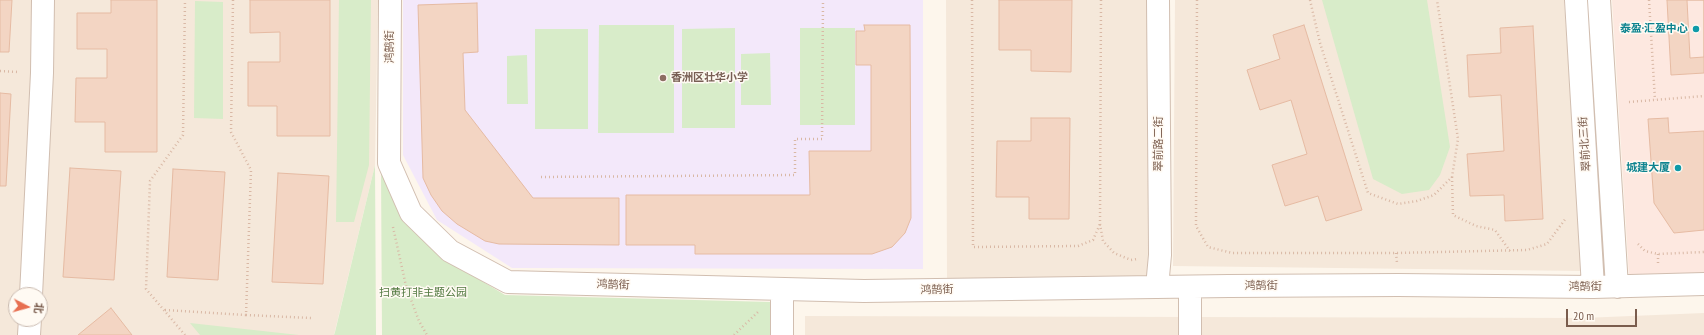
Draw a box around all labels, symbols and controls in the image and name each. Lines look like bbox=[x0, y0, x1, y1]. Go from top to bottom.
place label: 泰盈·汇盈中心 bbox=[1620, 22, 1688, 36]
marker: 泰盈·汇盈中心 bbox=[1691, 24, 1701, 34]
street label: 鸿鹄街 bbox=[383, 31, 397, 63]
place label: 香洲区壮华小学 bbox=[671, 71, 748, 85]
marker: 香洲区壮华小学 bbox=[658, 73, 668, 83]
street label: 翠前北三街 bbox=[1576, 116, 1594, 172]
street label: 翠前路二街 bbox=[1152, 117, 1166, 171]
place label: 城建大厦 bbox=[1626, 161, 1670, 175]
marker: 城建大厦 bbox=[1673, 163, 1683, 173]
street label: 鸿鹄街 bbox=[596, 278, 630, 292]
street label: 鸿鹄街 bbox=[1245, 279, 1277, 293]
street label: 鸿鹄街 bbox=[1569, 280, 1601, 294]
street label: 鸿鹄街 bbox=[920, 283, 954, 297]
park label: 扫黄打非主题公园 bbox=[379, 286, 467, 300]
north arrow bbox=[8, 287, 48, 327]
scale bar bbox=[1568, 301, 1639, 327]
text: 北 bbox=[31, 302, 46, 314]
text: 20 m bbox=[1573, 308, 1594, 323]

